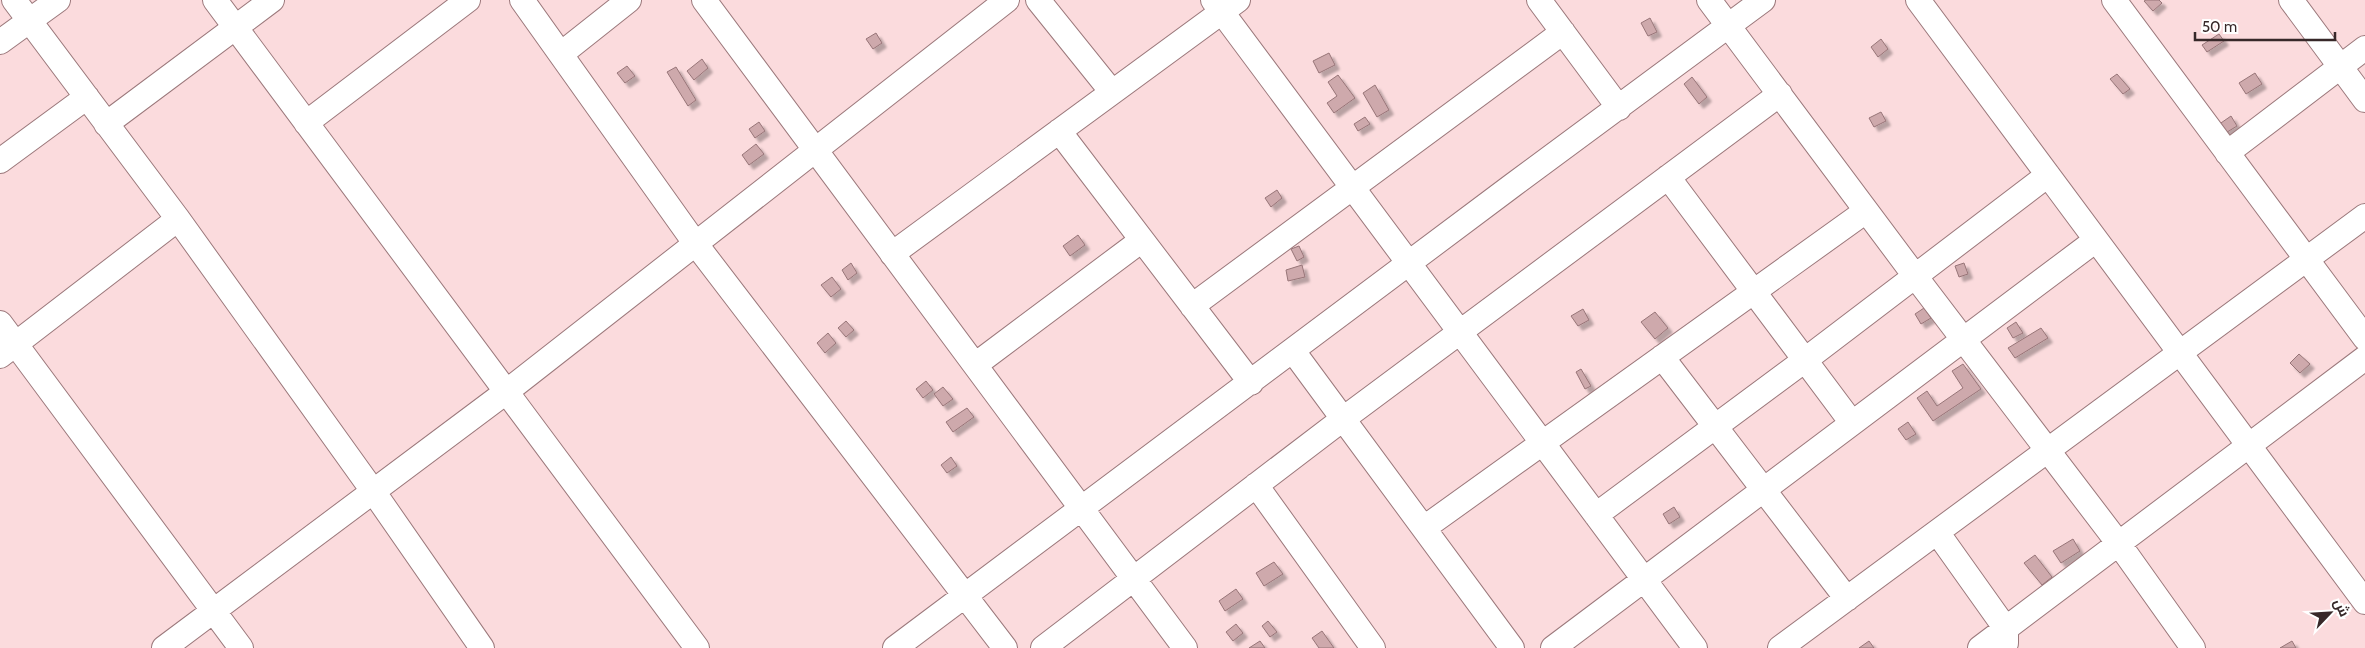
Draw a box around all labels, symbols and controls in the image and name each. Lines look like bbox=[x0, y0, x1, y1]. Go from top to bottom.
scale bar bbox=[2195, 10, 2335, 42]
text: 50 m bbox=[2202, 18, 2237, 36]
north arrow bbox=[2305, 588, 2355, 638]
text: ش bbox=[2330, 596, 2354, 619]

